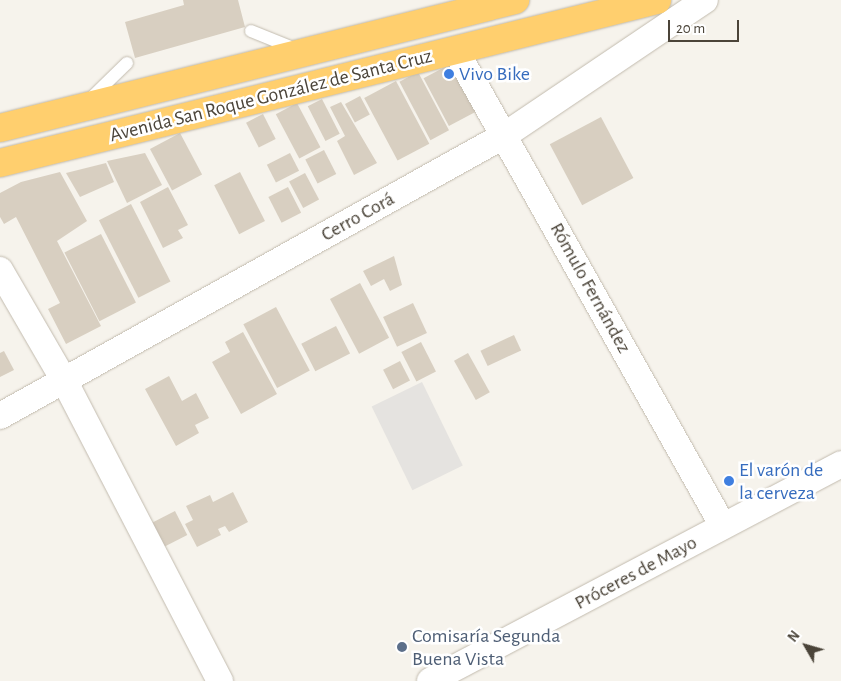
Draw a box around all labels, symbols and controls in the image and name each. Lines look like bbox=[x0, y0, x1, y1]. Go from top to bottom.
scale bar bbox=[671, 10, 742, 42]
text: 20 m bbox=[676, 21, 705, 36]
street label: Avenida San Roque González de Santa Cruz bbox=[107, 44, 435, 148]
place label: Vivo Bike bbox=[459, 62, 530, 86]
marker: Vivo Bike bbox=[443, 68, 455, 80]
street label: Cerro Corá bbox=[317, 187, 399, 247]
street label: Rómulo Fernández bbox=[544, 219, 636, 357]
place label: El varón de la cerveza bbox=[739, 458, 823, 505]
marker: El varón de la cerveza bbox=[723, 475, 735, 487]
street label: Próceres de Mayo bbox=[571, 531, 701, 615]
north arrow bbox=[781, 621, 831, 671]
place label: Comisaría Segunda Buena Vista bbox=[412, 624, 560, 671]
text: N bbox=[786, 629, 803, 645]
marker: Comisaría Segunda Buena Vista bbox=[396, 641, 408, 653]

